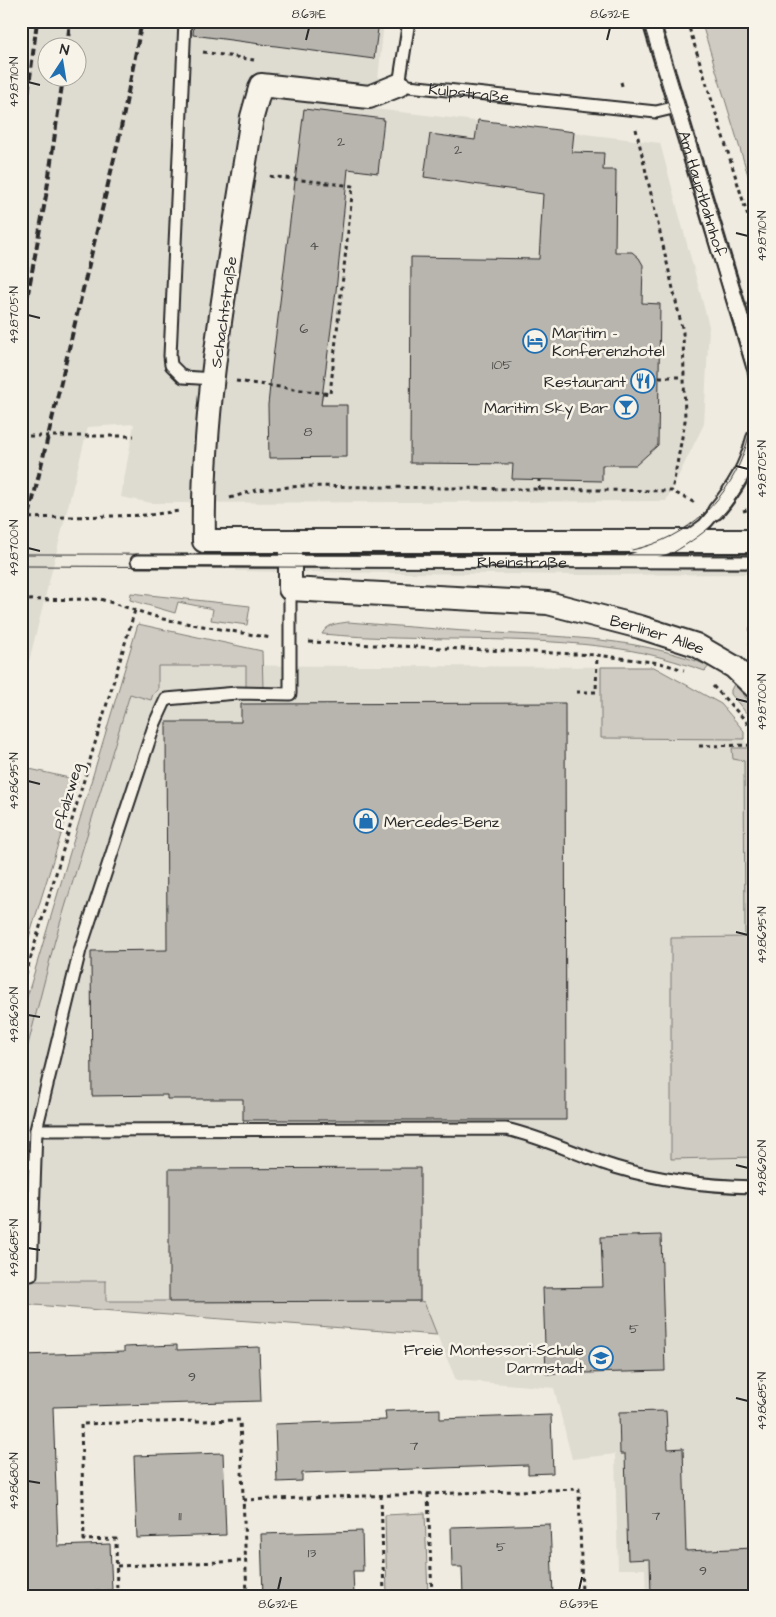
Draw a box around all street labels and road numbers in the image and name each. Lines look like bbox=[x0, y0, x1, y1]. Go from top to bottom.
street label: Külpstraße bbox=[427, 78, 510, 109]
street label: Am Hauptbahnhof bbox=[673, 128, 731, 259]
street label: Schachtstraße bbox=[205, 255, 243, 369]
street label: Rheinstraße bbox=[477, 552, 567, 574]
street label: Berliner Allee bbox=[607, 610, 709, 660]
street label: Pfalzweg bbox=[48, 761, 89, 832]

